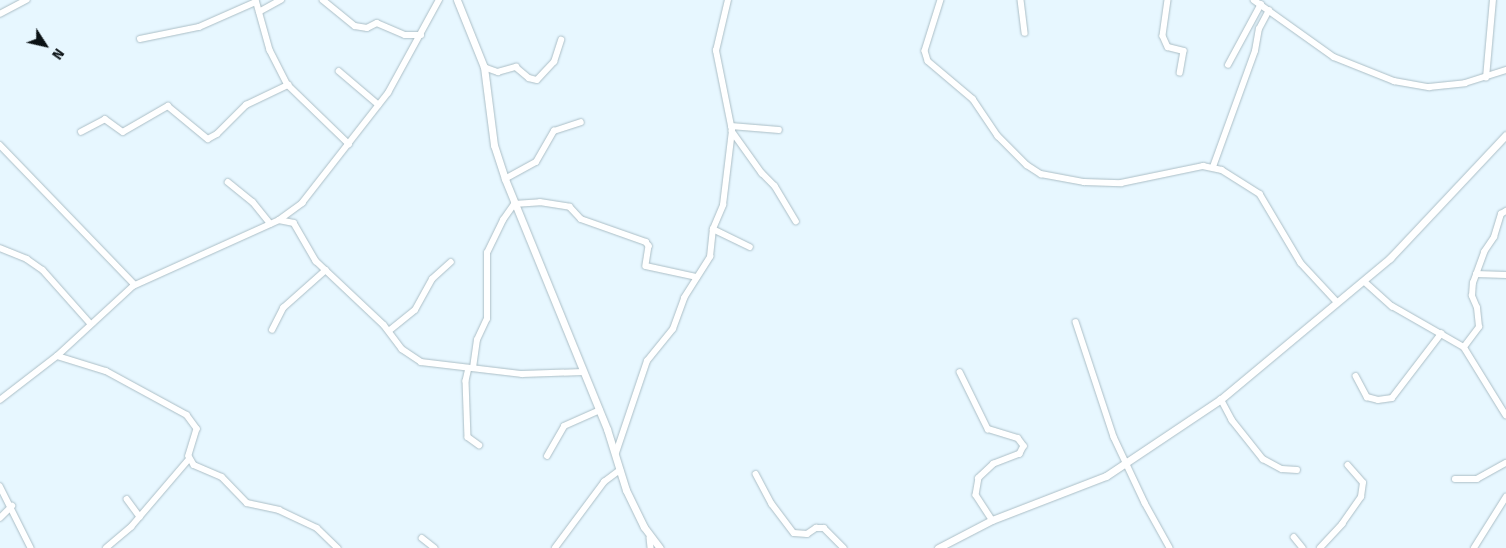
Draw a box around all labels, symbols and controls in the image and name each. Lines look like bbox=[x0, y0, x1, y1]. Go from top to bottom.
north arrow bbox=[20, 20, 70, 70]
text: N bbox=[48, 45, 67, 63]

